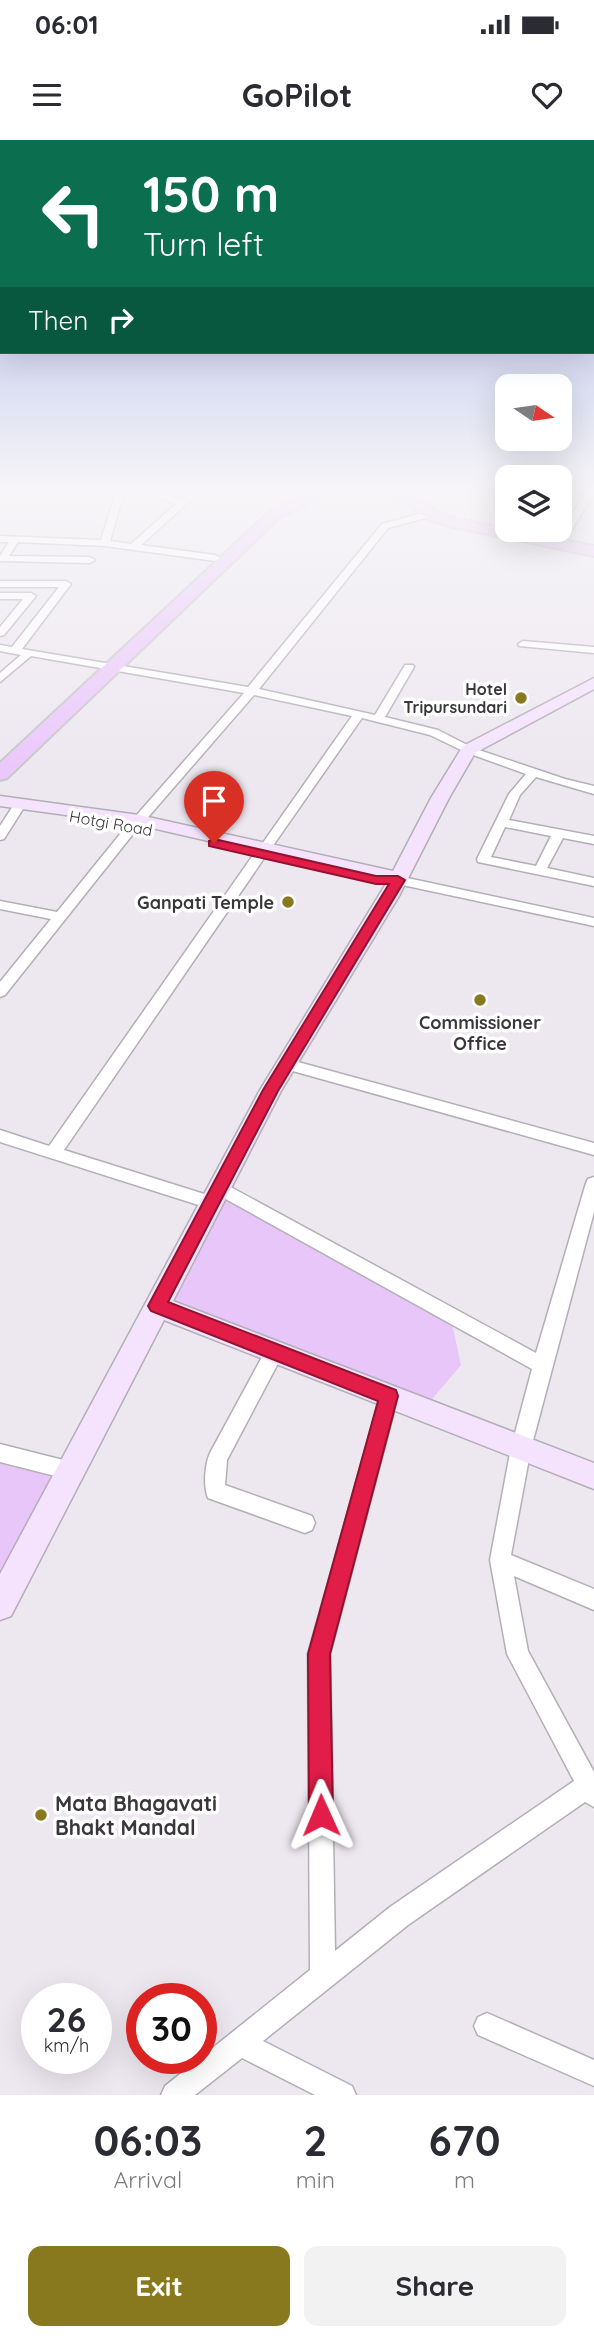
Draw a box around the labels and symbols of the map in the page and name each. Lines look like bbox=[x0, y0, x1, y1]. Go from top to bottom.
north arrow bbox=[495, 374, 572, 452]
place label: Hotel Tripursundari bbox=[403, 679, 507, 717]
marker: Hotel Tripursundari bbox=[513, 690, 529, 706]
pin bbox=[184, 771, 244, 843]
street label: Hotgi Road bbox=[68, 806, 154, 840]
place label: Ganpati Temple bbox=[137, 891, 274, 914]
marker: Ganpati Temple bbox=[280, 894, 296, 910]
marker: Commissioner Office bbox=[472, 992, 488, 1008]
place label: Commissioner Office bbox=[419, 1011, 541, 1055]
position arrow bbox=[284, 1778, 358, 1852]
place label: Mata Bhagavati Bhakt Mandal bbox=[55, 1790, 217, 1840]
marker: Mata Bhagavati Bhakt Mandal bbox=[33, 1807, 49, 1823]
speed limit sign: 30 bbox=[126, 1983, 217, 2074]

